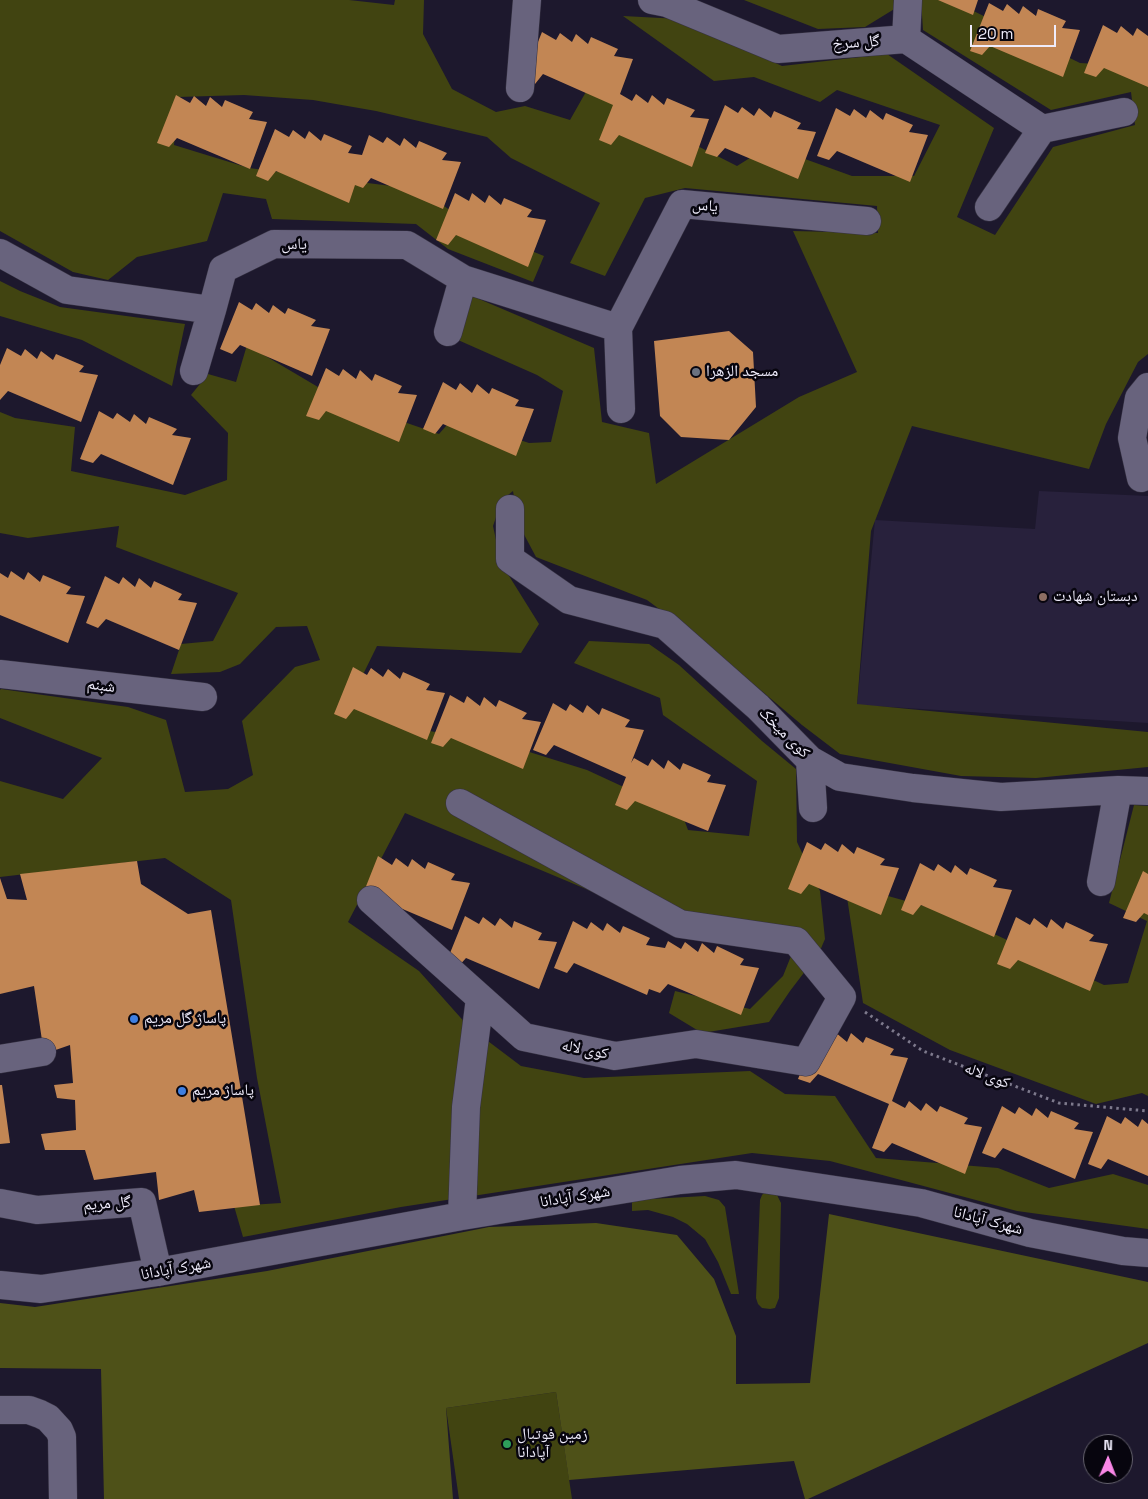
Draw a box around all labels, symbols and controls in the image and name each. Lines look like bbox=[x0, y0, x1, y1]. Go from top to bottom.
scale bar bbox=[973, 15, 1059, 47]
text: 20 m bbox=[978, 24, 1013, 43]
street label: گل سرخ bbox=[832, 32, 880, 54]
street label: یاس bbox=[691, 195, 719, 217]
street label: یاس bbox=[281, 235, 307, 255]
place label: مسجد الزهرا bbox=[706, 362, 778, 382]
marker: مسجد الزهرا bbox=[690, 366, 702, 378]
place label: دبستان شهادت bbox=[1053, 587, 1138, 607]
marker: دبستان شهادت bbox=[1037, 591, 1049, 603]
street label: شبنم bbox=[86, 675, 116, 697]
street label: کوی میخک bbox=[754, 703, 814, 763]
place label: پاساژ گل مریم bbox=[144, 1009, 226, 1029]
marker: پاساژ گل مریم bbox=[128, 1013, 140, 1025]
street label: کوی لاله bbox=[560, 1036, 610, 1064]
street label: کوی لاله bbox=[962, 1059, 1012, 1093]
place label: پاساژ مریم bbox=[192, 1081, 254, 1101]
marker: پاساژ مریم bbox=[176, 1085, 188, 1097]
street label: شهرک آپادانا bbox=[538, 1182, 612, 1212]
street label: گل مریم bbox=[82, 1193, 132, 1215]
street label: شهرک آپادانا bbox=[951, 1203, 1025, 1239]
street label: شهرک آپادانا bbox=[139, 1253, 213, 1285]
place label: زمین فوتبال آپادانا bbox=[517, 1425, 588, 1463]
north arrow bbox=[1083, 1434, 1133, 1484]
text: N bbox=[1103, 1436, 1113, 1454]
marker: زمین فوتبال آپادانا bbox=[501, 1438, 513, 1450]

